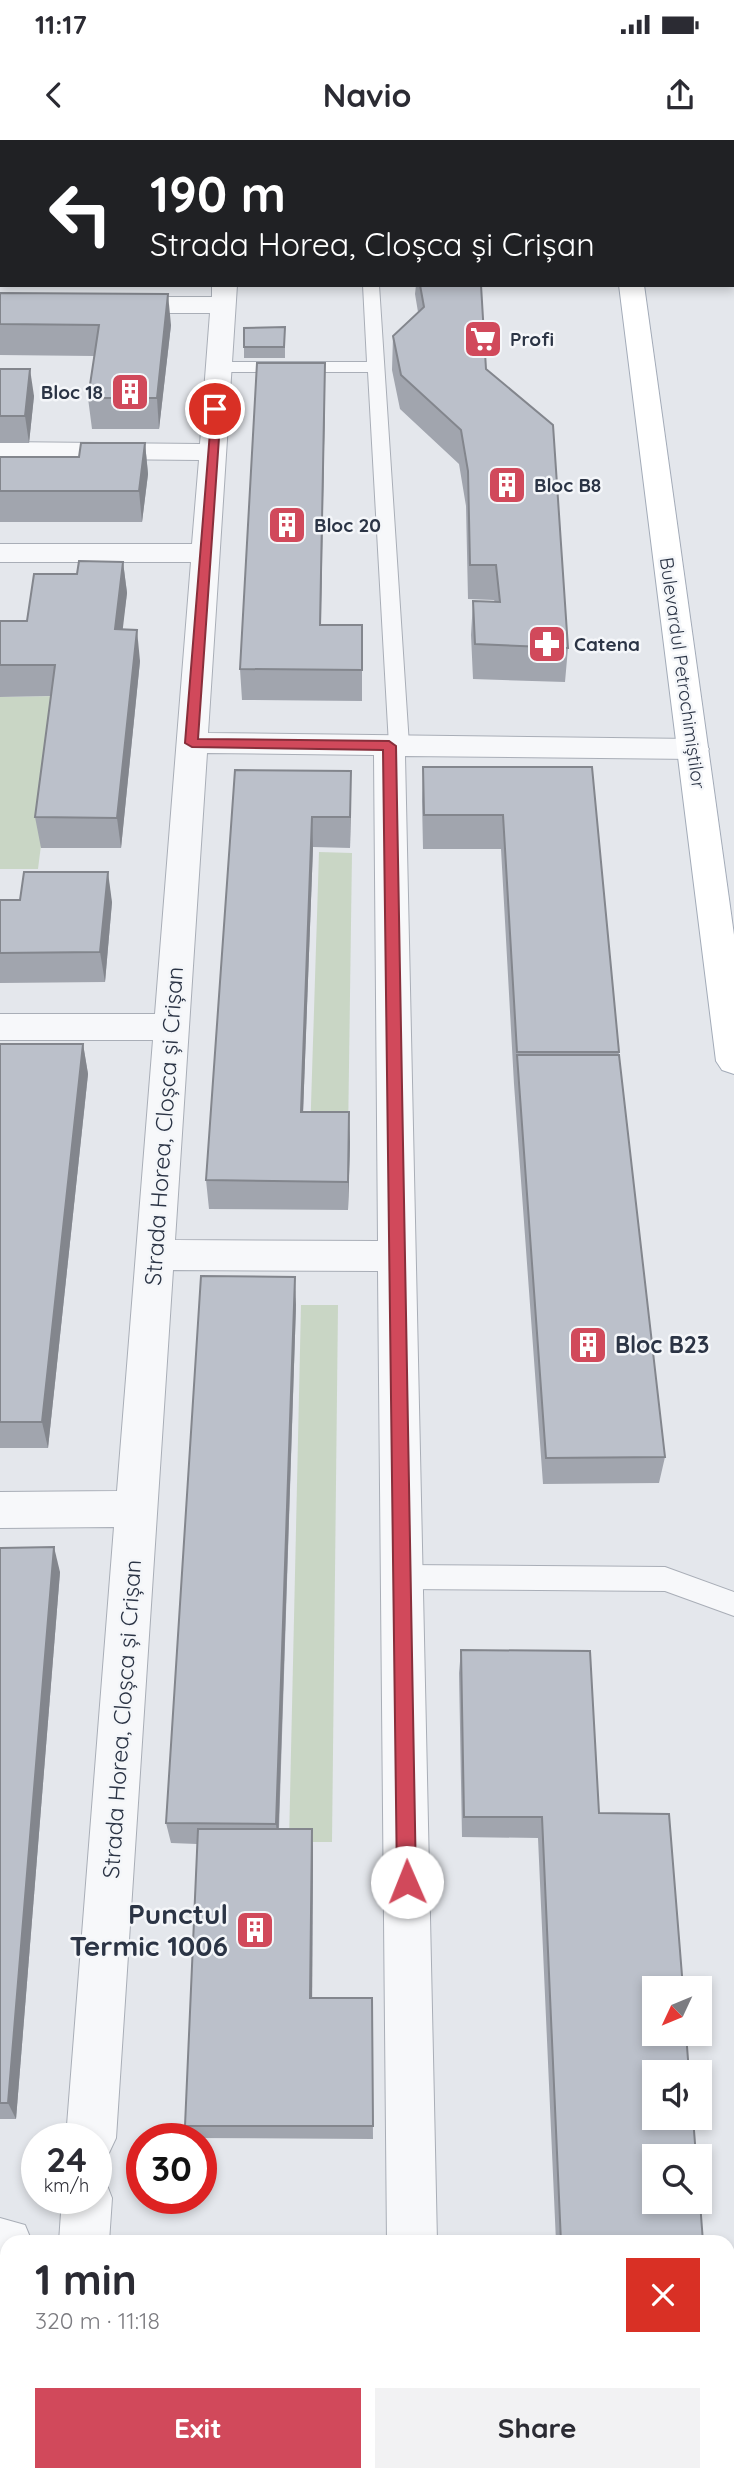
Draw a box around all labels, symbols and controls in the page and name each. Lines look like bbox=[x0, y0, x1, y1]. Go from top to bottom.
text: 11:17 bbox=[35, 8, 87, 41]
text: Navio bbox=[323, 75, 411, 115]
icon: back bbox=[35, 76, 73, 114]
icon: share bbox=[661, 76, 699, 114]
text: 190 m bbox=[150, 163, 286, 224]
icon: left bbox=[35, 168, 126, 259]
text: Strada Horea, Cloșca și Crișan bbox=[150, 224, 595, 264]
supermarket icon: Profi bbox=[462, 318, 504, 360]
place label: Profi bbox=[510, 327, 554, 351]
building icon: Bloc 18 bbox=[109, 371, 151, 413]
pin bbox=[185, 379, 245, 439]
place label: Bloc 18 bbox=[41, 380, 103, 404]
icon: arrive bbox=[196, 390, 234, 428]
building icon: Bloc B8 bbox=[486, 464, 528, 506]
place label: Bloc B8 bbox=[534, 473, 601, 497]
building icon: Bloc 20 bbox=[266, 504, 308, 546]
place label: Bloc 20 bbox=[314, 513, 381, 537]
street label: Bulevardul Petrochimiștilor bbox=[655, 556, 711, 791]
pharmacy icon: Catena bbox=[526, 623, 568, 665]
place label: Catena bbox=[574, 632, 640, 656]
street label: Strada Horea, Cloșca și Crișan bbox=[138, 966, 189, 1286]
building icon: Bloc B23 bbox=[567, 1324, 609, 1366]
place label: Bloc B23 bbox=[615, 1330, 709, 1359]
street label: Strada Horea, Cloșca și Crișan bbox=[96, 1559, 147, 1879]
position arrow bbox=[370, 1845, 444, 1919]
place label: Punctul Termic 1006 bbox=[70, 1896, 228, 1963]
building icon: Punctul Termic 1006 bbox=[234, 1909, 276, 1951]
north arrow bbox=[642, 1976, 712, 2046]
map controls bbox=[642, 1976, 712, 2214]
button: sound bbox=[642, 2060, 712, 2130]
speed limit sign: 30 bbox=[126, 2123, 217, 2214]
text: 24 bbox=[46, 2137, 87, 2181]
button: search bbox=[642, 2144, 712, 2214]
text: km/h bbox=[44, 2174, 89, 2197]
text: 1 min bbox=[35, 2253, 137, 2306]
button: close bbox=[626, 2258, 700, 2332]
text: 320 m · 11:18 bbox=[35, 2306, 160, 2335]
button: Exit bbox=[35, 2388, 361, 2468]
button: Share bbox=[375, 2388, 700, 2468]

